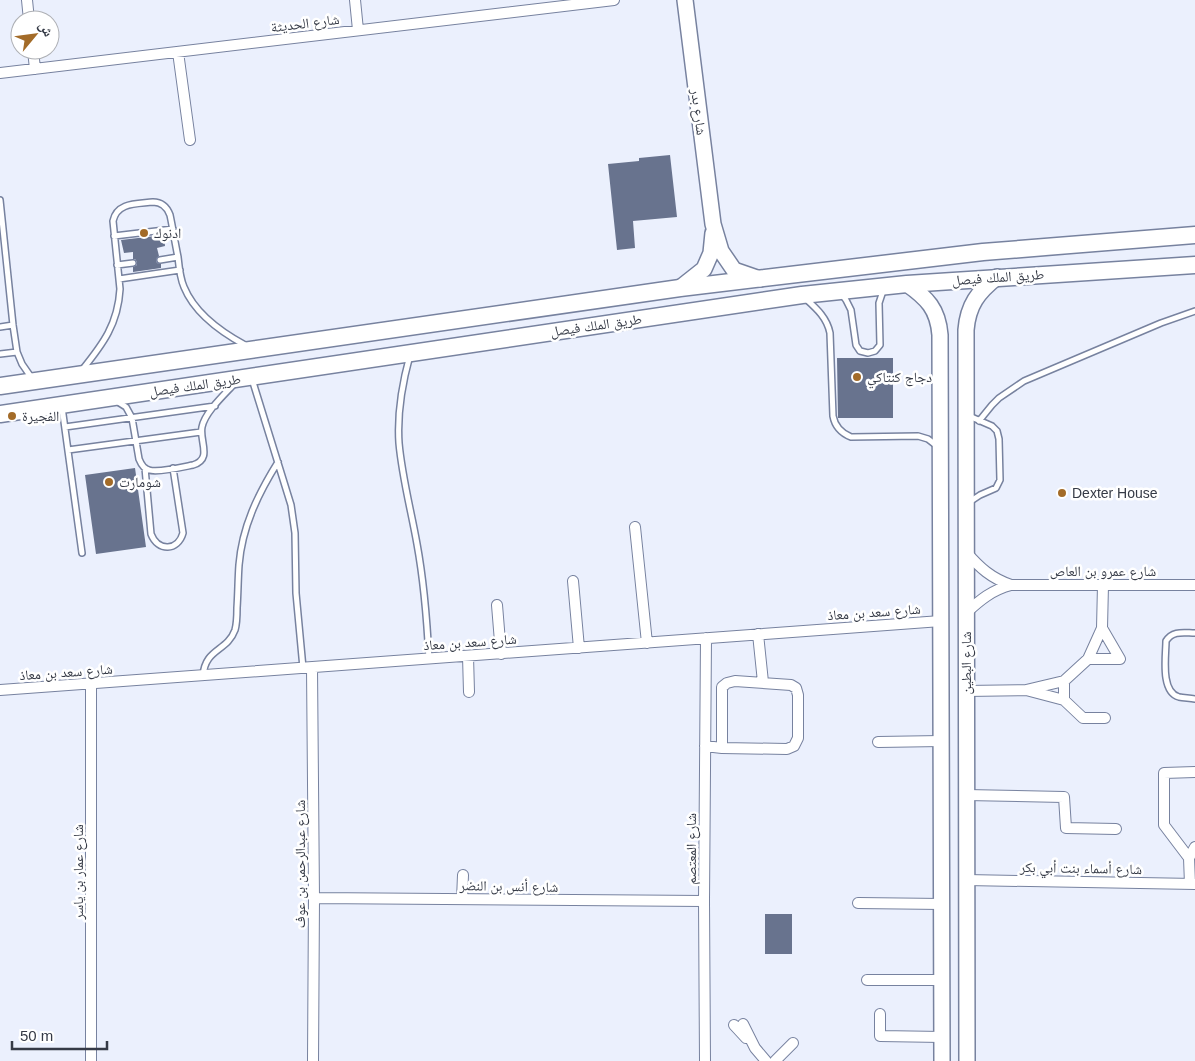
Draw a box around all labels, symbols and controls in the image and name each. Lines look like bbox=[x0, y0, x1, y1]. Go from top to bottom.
north arrow bbox=[10, 10, 60, 60]
street label: شارع الحديثة bbox=[270, 11, 340, 37]
text: ش bbox=[35, 18, 57, 40]
street label: شارع بدر bbox=[686, 87, 710, 136]
place label: ادنوك bbox=[154, 225, 181, 242]
marker: ادنوك bbox=[138, 227, 150, 239]
street label: طريق الملك فيصل bbox=[951, 266, 1045, 290]
street label: طريق الملك فيصل bbox=[549, 311, 643, 341]
place label: دجاج كنتاكي bbox=[867, 369, 932, 389]
street label: طريق الملك فيصل bbox=[148, 371, 242, 401]
marker: دجاج كنتاكي bbox=[851, 371, 863, 383]
place label: الفجيرة bbox=[22, 408, 59, 425]
marker: الفجيرة bbox=[6, 410, 18, 422]
place label: شومارت bbox=[119, 474, 161, 491]
marker: شومارت bbox=[103, 476, 115, 488]
place label: Dexter House bbox=[1072, 485, 1158, 501]
marker: Dexter House bbox=[1056, 487, 1068, 499]
street label: شارع عمرو بن العاص bbox=[1050, 563, 1156, 581]
street label: شارع سعد بن معاذ bbox=[827, 601, 921, 625]
street label: شارع سعد بن معاذ bbox=[423, 631, 517, 655]
street label: شارع البطين bbox=[958, 632, 976, 694]
street label: شارع سعد بن معاذ bbox=[19, 661, 113, 685]
street label: شارع عبدالرحمن بن عوف bbox=[292, 800, 310, 928]
street label: شارع المعتصم bbox=[683, 813, 701, 885]
street label: شارع عمار بن ياسر bbox=[70, 824, 88, 921]
street label: شارع أسماء بنت أبي بكر bbox=[1019, 859, 1142, 881]
street label: شارع أنس بن النضر bbox=[458, 877, 558, 897]
scale bar bbox=[12, 1018, 108, 1050]
text: 50 m bbox=[20, 1027, 53, 1044]

